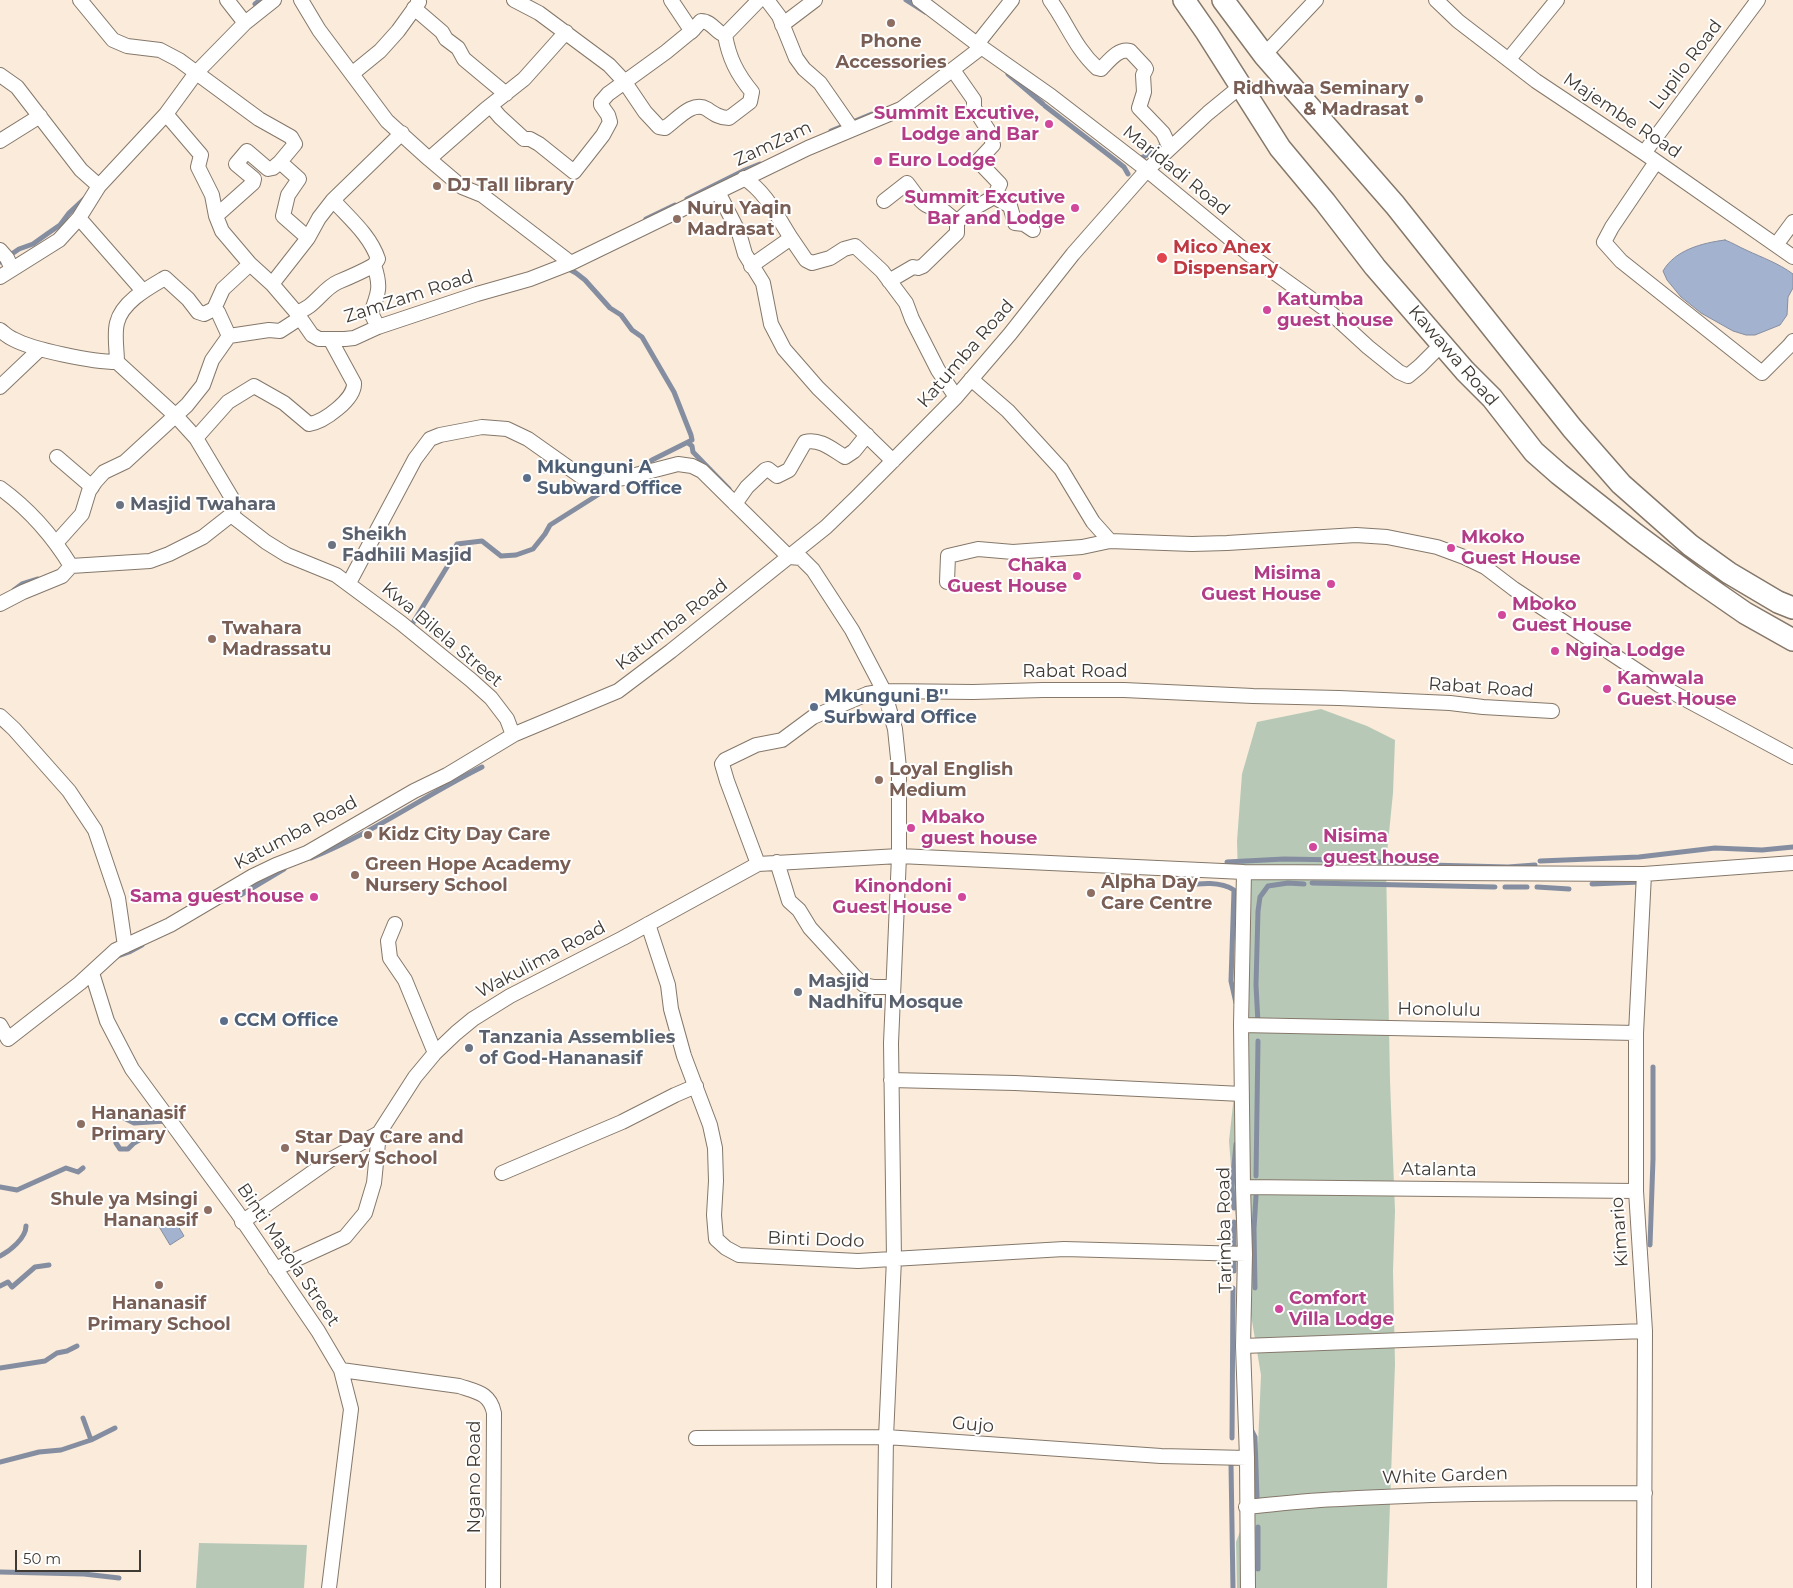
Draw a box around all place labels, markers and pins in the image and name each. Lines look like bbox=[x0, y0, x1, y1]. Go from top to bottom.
marker: Phone Accessories bbox=[885, 17, 897, 29]
place label: Phone Accessories bbox=[835, 31, 947, 74]
place label: Ridhwaa Seminary & Madrasat bbox=[1233, 78, 1409, 120]
marker: Ridhwaa Seminary & Madrasat bbox=[1413, 93, 1425, 105]
place label: Summit Excutive, Lodge and Bar bbox=[874, 103, 1039, 146]
marker: Summit Excutive, Lodge and Bar bbox=[1043, 118, 1055, 130]
place label: Euro Lodge bbox=[888, 150, 996, 172]
marker: Euro Lodge bbox=[872, 155, 884, 167]
place label: DJ Tall library bbox=[447, 175, 574, 197]
marker: DJ Tall library bbox=[431, 180, 443, 192]
place label: Summit Excutive Bar and Lodge bbox=[905, 187, 1065, 230]
place label: Nuru Yaqin Madrasat bbox=[687, 198, 792, 240]
marker: Summit Excutive Bar and Lodge bbox=[1069, 202, 1081, 214]
marker: Nuru Yaqin Madrasat bbox=[671, 213, 683, 225]
place label: Mico Anex Dispensary bbox=[1173, 237, 1278, 280]
marker: Mico Anex Dispensary bbox=[1155, 251, 1169, 265]
place label: Katumba guest house bbox=[1277, 289, 1393, 332]
marker: Katumba guest house bbox=[1261, 304, 1273, 316]
place label: Mkunguni A Subward Office bbox=[537, 457, 682, 499]
marker: Mkunguni A Subward Office bbox=[521, 472, 533, 484]
place label: Masjid Twahara bbox=[130, 494, 276, 516]
marker: Masjid Twahara bbox=[114, 499, 126, 511]
place label: Sheikh Fadhili Masjid bbox=[342, 524, 472, 566]
place label: Mkoko Guest House bbox=[1461, 527, 1581, 570]
marker: Sheikh Fadhili Masjid bbox=[326, 539, 338, 551]
marker: Mkoko Guest House bbox=[1445, 542, 1457, 554]
place label: Chaka Guest House bbox=[947, 555, 1067, 598]
place label: Misima Guest House bbox=[1201, 563, 1321, 606]
marker: Chaka Guest House bbox=[1071, 570, 1083, 582]
marker: Misima Guest House bbox=[1325, 578, 1337, 590]
place label: Mboko Guest House bbox=[1512, 594, 1632, 636]
marker: Mboko Guest House bbox=[1496, 609, 1508, 621]
place label: Twahara Madrassatu bbox=[222, 618, 331, 660]
marker: Twahara Madrassatu bbox=[206, 633, 218, 645]
place label: Ngina Lodge bbox=[1565, 640, 1685, 662]
marker: Ngina Lodge bbox=[1549, 645, 1561, 657]
place label: Kamwala Guest House bbox=[1617, 668, 1737, 711]
marker: Kamwala Guest House bbox=[1601, 683, 1613, 695]
place label: Mkunguni B'' Surbward Office bbox=[824, 686, 977, 729]
marker: Mkunguni B'' Surbward Office bbox=[808, 701, 820, 713]
place label: Loyal English Medium bbox=[889, 759, 1013, 802]
marker: Loyal English Medium bbox=[873, 774, 885, 786]
place label: Mbako guest house bbox=[921, 807, 1037, 850]
marker: Mbako guest house bbox=[905, 822, 917, 834]
place label: Kidz City Day Care bbox=[378, 824, 550, 846]
place label: Nisima guest house bbox=[1323, 826, 1439, 869]
marker: Kidz City Day Care bbox=[362, 829, 374, 841]
marker: Nisima guest house bbox=[1307, 841, 1319, 853]
place label: Green Hope Academy Nursery School bbox=[365, 854, 571, 896]
marker: Green Hope Academy Nursery School bbox=[349, 869, 361, 881]
place label: Alpha Day Care Centre bbox=[1101, 872, 1212, 914]
place label: Kinondoni Guest House bbox=[832, 876, 952, 919]
place label: Sama guest house bbox=[130, 886, 304, 908]
marker: Alpha Day Care Centre bbox=[1085, 887, 1097, 899]
marker: Sama guest house bbox=[308, 891, 320, 903]
marker: Kinondoni Guest House bbox=[956, 891, 968, 903]
place label: Masjid Nadhifu Mosque bbox=[808, 971, 963, 1014]
marker: Masjid Nadhifu Mosque bbox=[792, 986, 804, 998]
place label: CCM Office bbox=[234, 1010, 338, 1032]
marker: CCM Office bbox=[218, 1015, 230, 1027]
place label: Tanzania Assemblies of God-Hananasif bbox=[479, 1027, 675, 1070]
marker: Tanzania Assemblies of God-Hananasif bbox=[463, 1042, 475, 1054]
place label: Hananasif Primary bbox=[91, 1103, 186, 1146]
marker: Hananasif Primary bbox=[75, 1118, 87, 1130]
place label: Star Day Care and Nursery School bbox=[295, 1127, 464, 1170]
marker: Star Day Care and Nursery School bbox=[279, 1142, 291, 1154]
place label: Shule ya Msingi Hananasif bbox=[51, 1189, 198, 1232]
marker: Shule ya Msingi Hananasif bbox=[202, 1204, 214, 1216]
marker: Hananasif Primary School bbox=[153, 1279, 165, 1291]
place label: Comfort Villa Lodge bbox=[1289, 1288, 1394, 1330]
place label: Hananasif Primary School bbox=[87, 1293, 231, 1336]
marker: Comfort Villa Lodge bbox=[1273, 1303, 1285, 1315]

